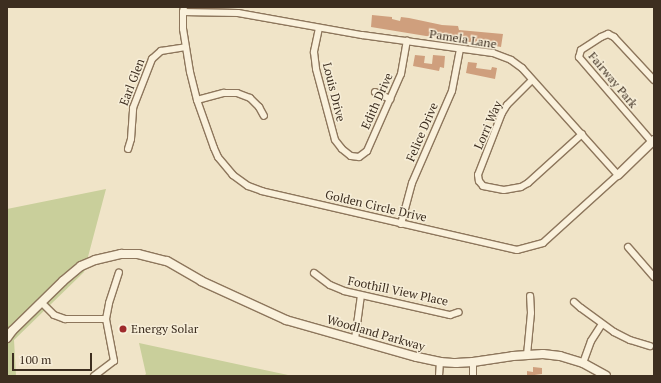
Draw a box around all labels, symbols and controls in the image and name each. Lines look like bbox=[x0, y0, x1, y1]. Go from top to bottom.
street label: Pamela Lane bbox=[428, 27, 498, 51]
street label: Fairway Park bbox=[585, 49, 641, 111]
street label: Earl Glen bbox=[116, 56, 148, 108]
street label: Louis Drive bbox=[320, 61, 348, 123]
street label: Edith Drive bbox=[358, 71, 396, 131]
street label: Lorri Way bbox=[471, 99, 505, 151]
street label: Felice Drive bbox=[403, 100, 441, 164]
street label: Golden Circle Drive bbox=[324, 187, 428, 225]
street label: Foothill View Place bbox=[346, 273, 450, 309]
street label: Woodland Parkway bbox=[325, 312, 427, 354]
place label: Energy Solar bbox=[131, 322, 198, 336]
marker: Energy Solar bbox=[118, 324, 128, 334]
scale bar bbox=[14, 345, 94, 371]
text: 100 m bbox=[19, 352, 51, 367]

